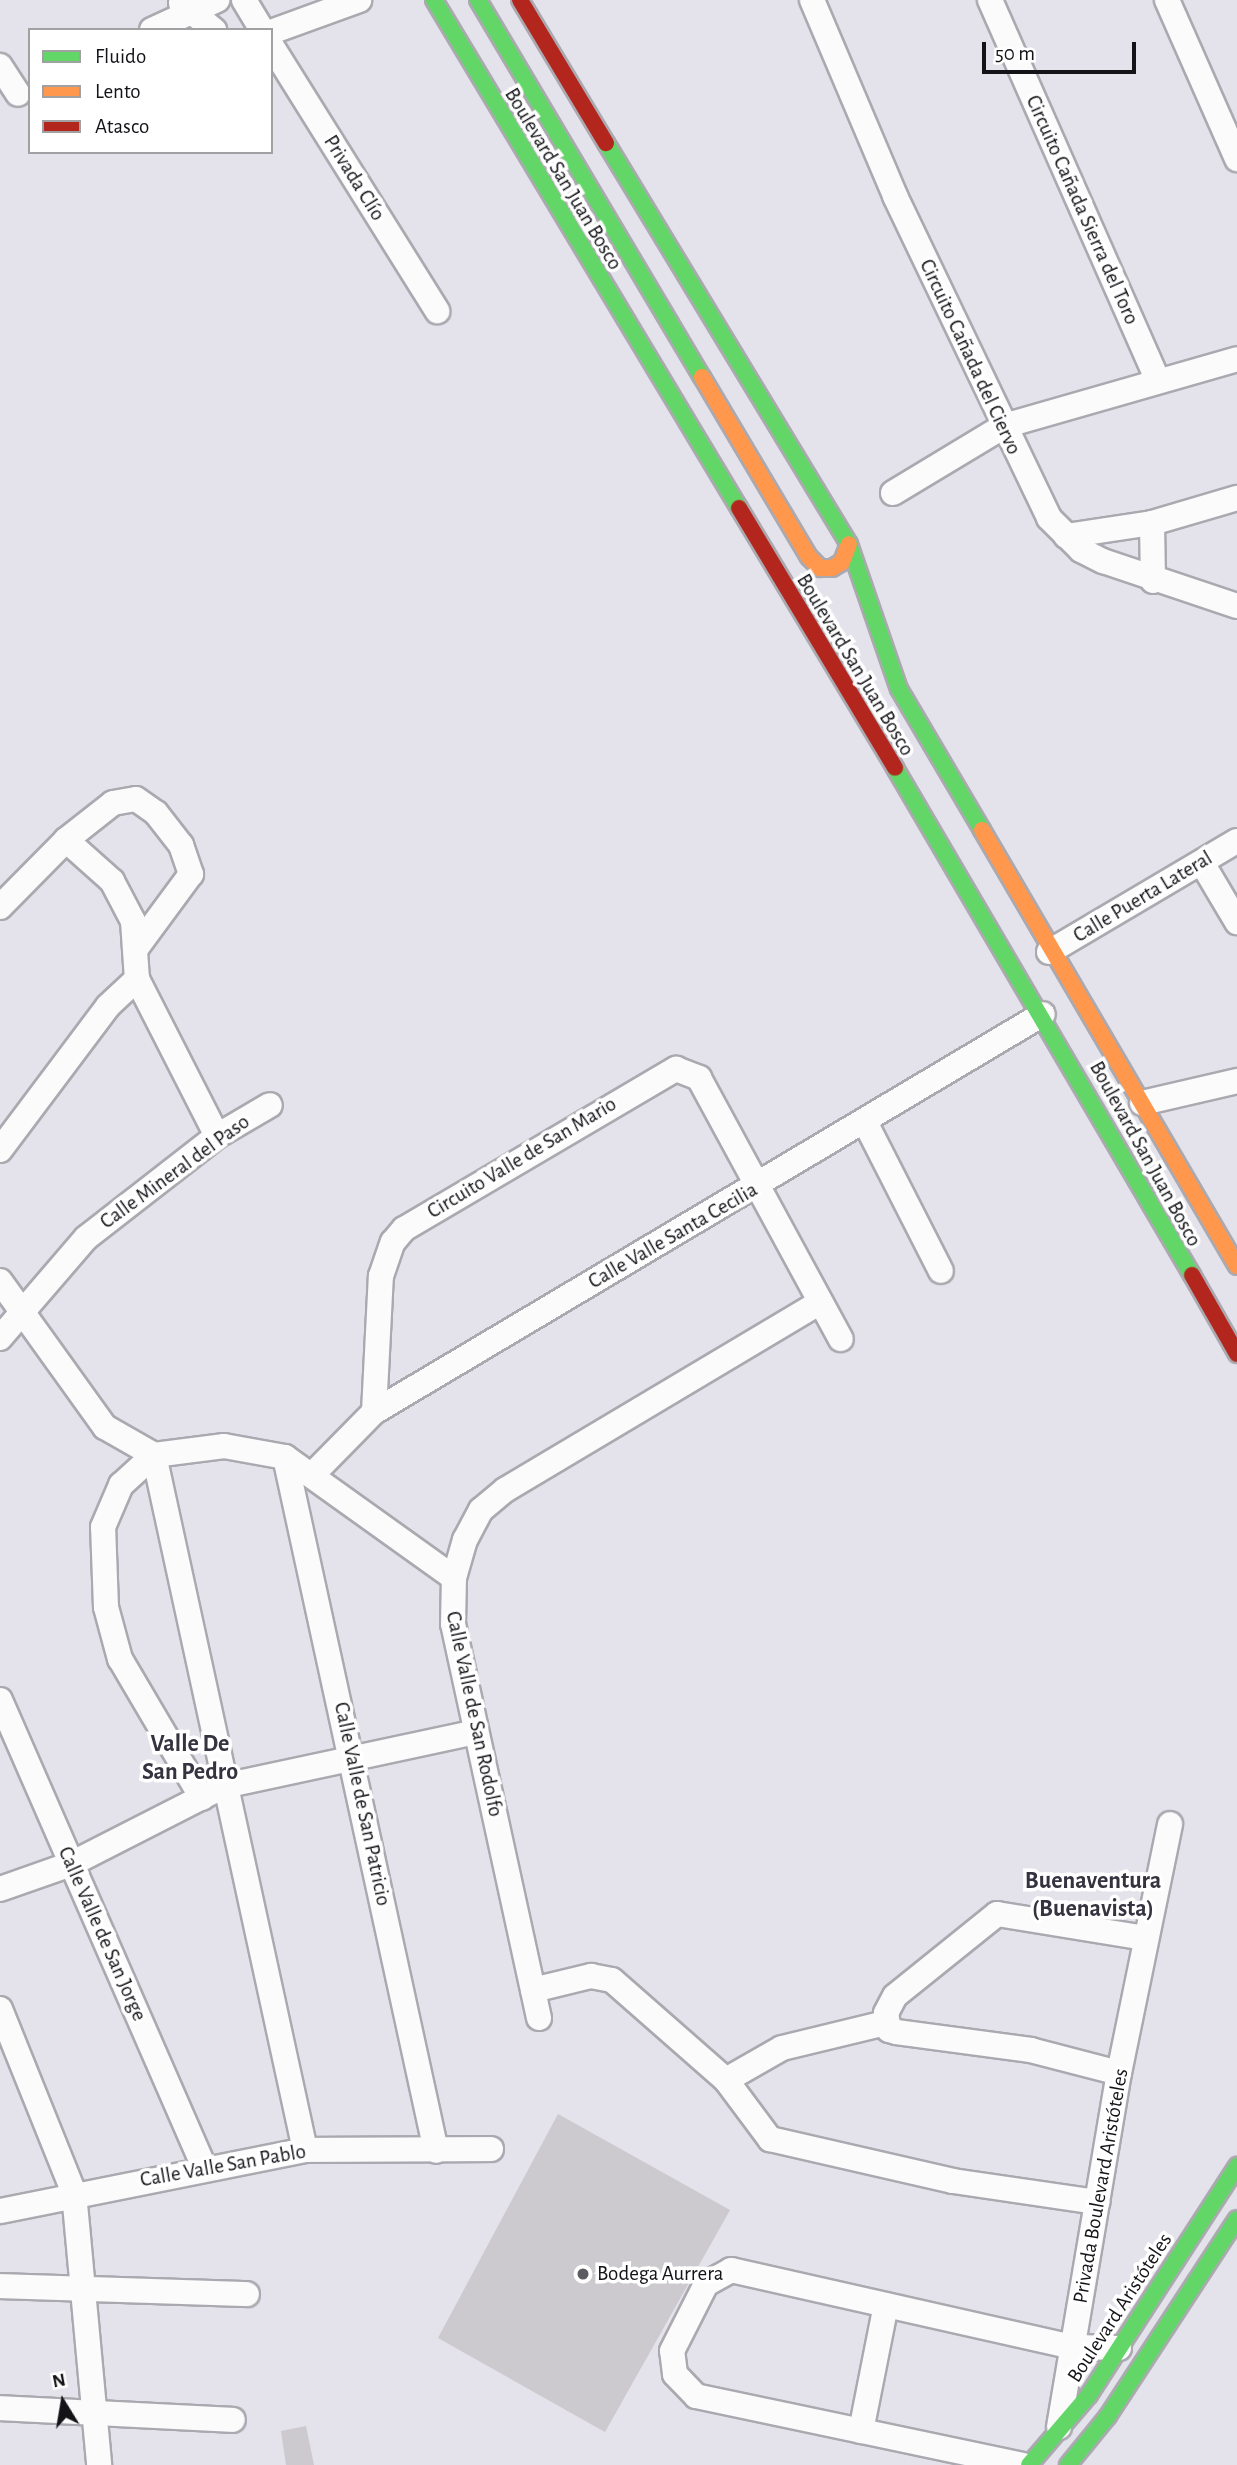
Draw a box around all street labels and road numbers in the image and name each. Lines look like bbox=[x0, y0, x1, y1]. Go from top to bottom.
street label: Boulevard San Juan Bosco bbox=[499, 83, 627, 275]
street label: Circuito Cañada Sierra del Toro bbox=[1020, 91, 1144, 329]
street label: Privada Clío bbox=[318, 131, 390, 225]
street label: Circuito Cañada del Ciervo bbox=[914, 255, 1026, 459]
street label: Boulevard San Juan Bosco bbox=[791, 569, 919, 761]
street label: Calle Puerta Lateral bbox=[1069, 846, 1217, 948]
street label: Boulevard San Juan Bosco bbox=[1084, 1057, 1206, 1251]
street label: Circuito Valle de San Mario bbox=[423, 1092, 621, 1224]
street label: Calle Mineral del Paso bbox=[95, 1109, 255, 1235]
street label: Calle Valle Santa Cecilia bbox=[584, 1177, 762, 1295]
street label: Calle Valle de San Rodolfo bbox=[440, 1609, 508, 1819]
street label: Calle Valle de San Patricio bbox=[328, 1700, 396, 1908]
street label: Calle Valle de San Jorge bbox=[52, 1843, 152, 2025]
street label: Privada Boulevard Aristóteles bbox=[1068, 2067, 1134, 2305]
street label: Calle Valle San Pablo bbox=[138, 2139, 308, 2193]
street label: Boulevard Aristóteles bbox=[1062, 2229, 1178, 2387]

